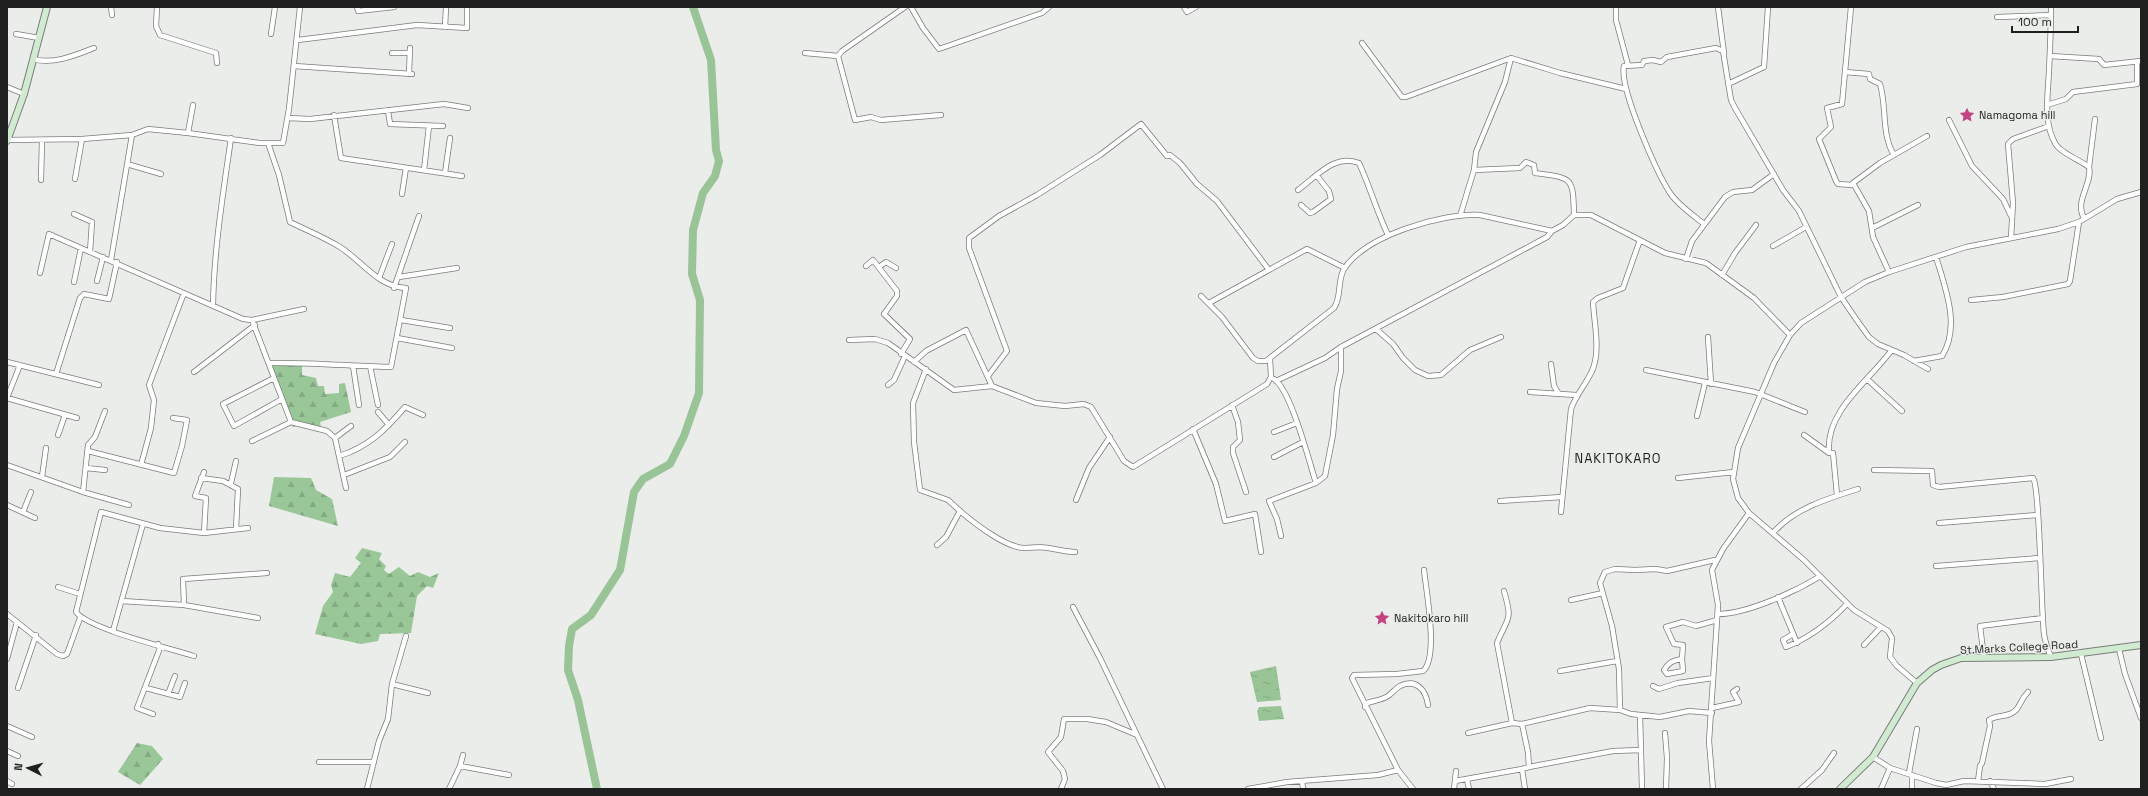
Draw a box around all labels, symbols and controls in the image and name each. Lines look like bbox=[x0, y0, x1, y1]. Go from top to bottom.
scale bar bbox=[2012, 8, 2078, 34]
text: 100 m bbox=[2018, 14, 2052, 30]
place icon: Namagoma hill bbox=[1958, 106, 1976, 124]
place label: Namagoma hill bbox=[1979, 108, 2056, 122]
district label: NAKITOKARO bbox=[1575, 450, 1661, 467]
place icon: Nakitokaro hill bbox=[1373, 609, 1391, 627]
place label: Nakitokaro hill bbox=[1394, 611, 1468, 625]
street label: St.Marks College Road bbox=[1960, 637, 2078, 657]
north arrow bbox=[8, 748, 48, 788]
text: N bbox=[11, 763, 25, 771]

